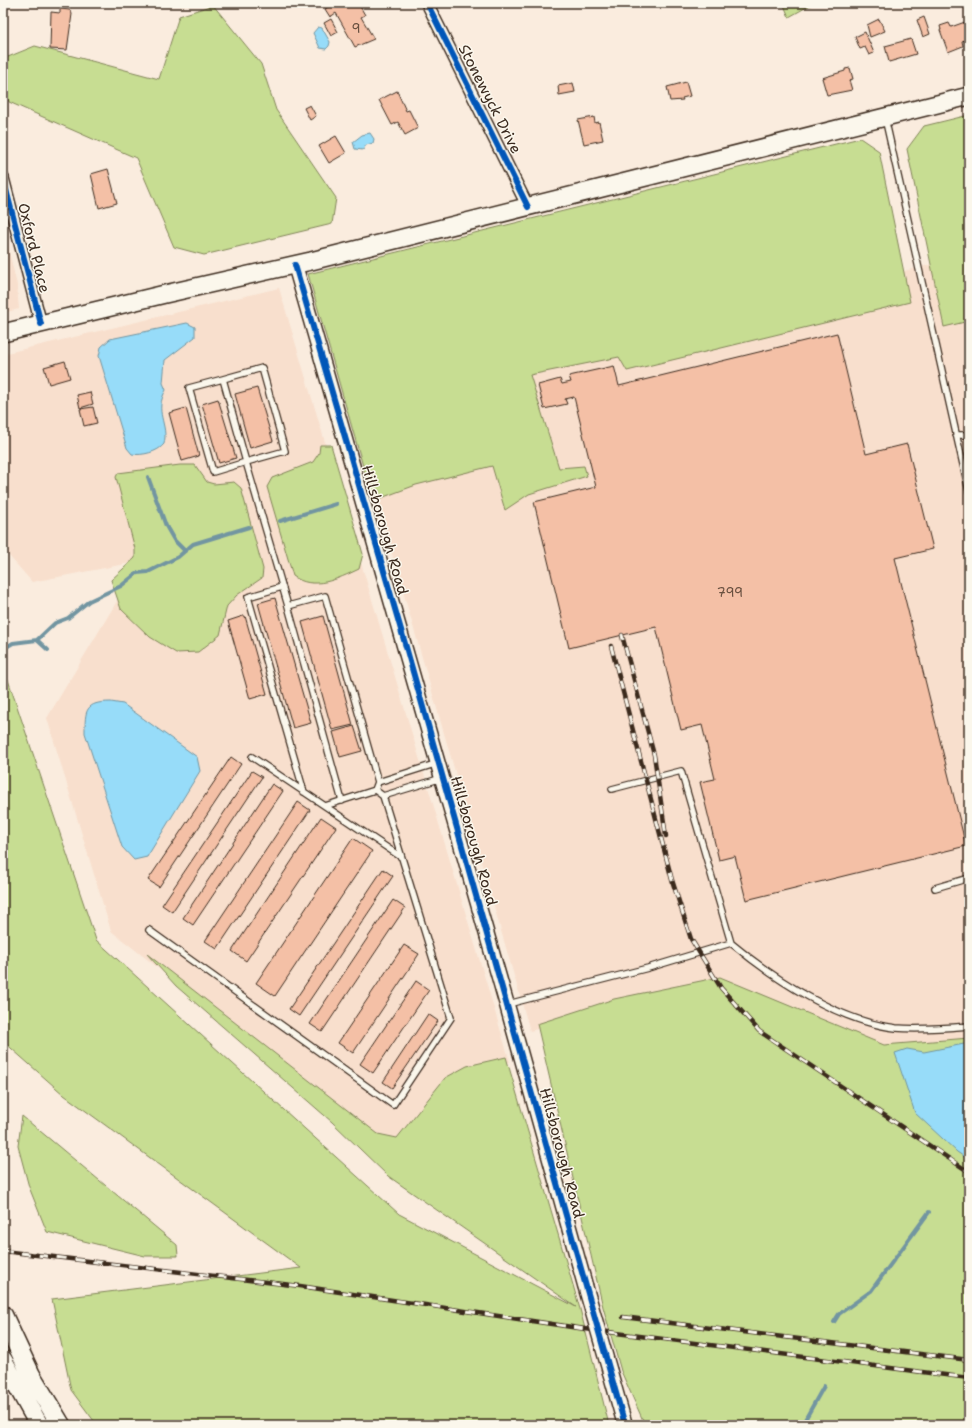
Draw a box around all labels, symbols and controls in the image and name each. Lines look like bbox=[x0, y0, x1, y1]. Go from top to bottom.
house number: 9 bbox=[351, 20, 361, 37]
street label: Stonewyck Drive bbox=[454, 41, 526, 157]
street label: Oxford Place bbox=[13, 201, 55, 295]
street label: Hillsborough Road bbox=[357, 463, 413, 598]
house number: 799 bbox=[717, 584, 743, 601]
street label: Hillsborough Road bbox=[446, 774, 502, 909]
street label: Hillsborough Road bbox=[535, 1086, 589, 1221]

